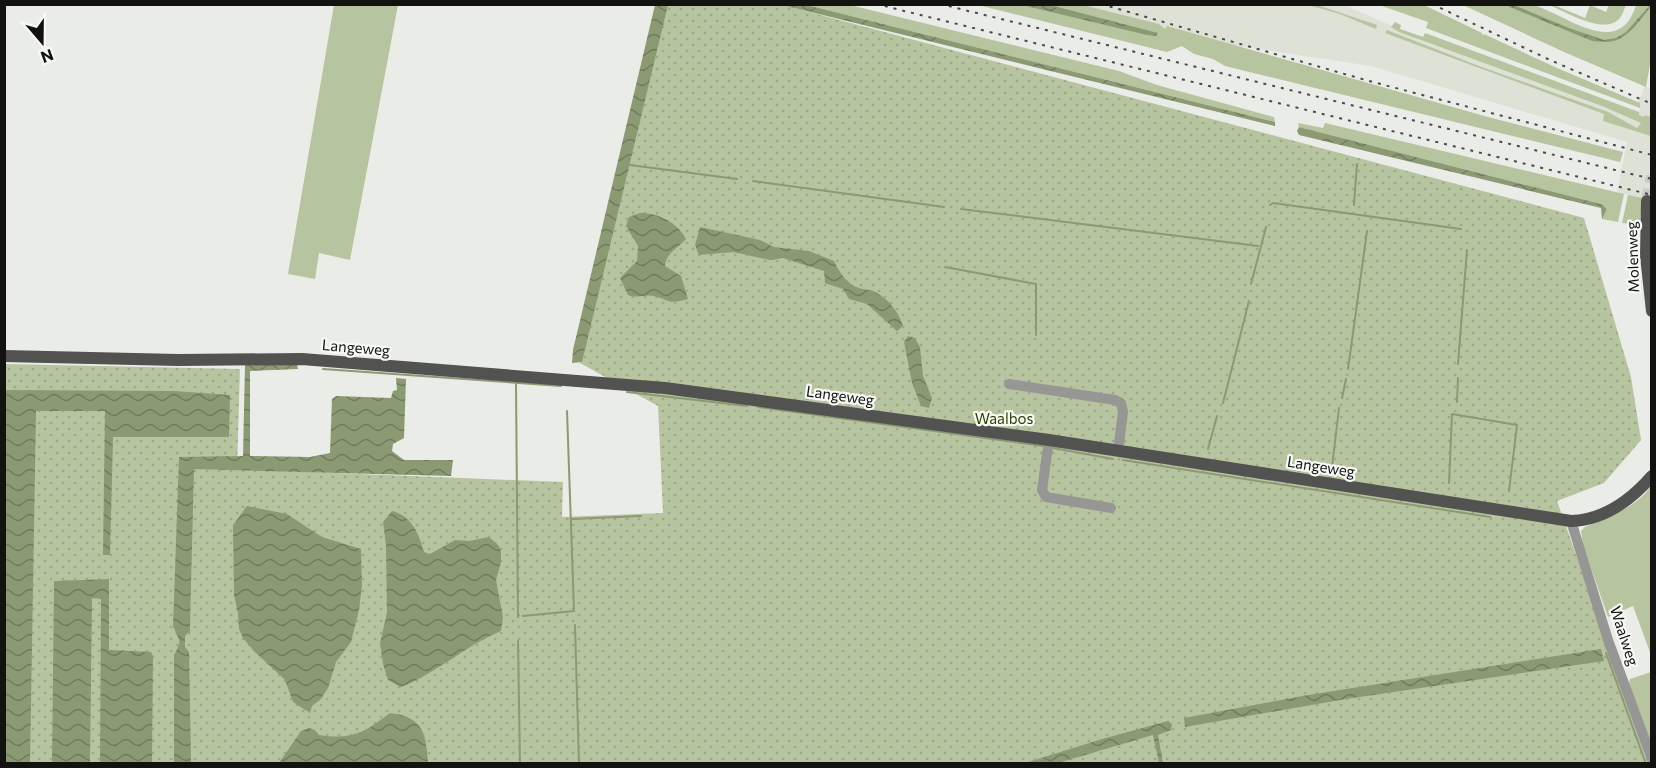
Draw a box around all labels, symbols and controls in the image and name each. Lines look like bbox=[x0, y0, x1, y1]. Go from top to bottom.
north arrow bbox=[12, 12, 72, 72]
text: N bbox=[38, 46, 56, 68]
street label: Molenweg bbox=[1622, 221, 1642, 293]
street label: Langeweg bbox=[321, 335, 391, 359]
street label: Langeweg bbox=[805, 381, 875, 409]
park label: Waalbos bbox=[975, 409, 1033, 427]
street label: Langeweg bbox=[1286, 452, 1356, 480]
street label: Waalweg bbox=[1607, 604, 1643, 668]

